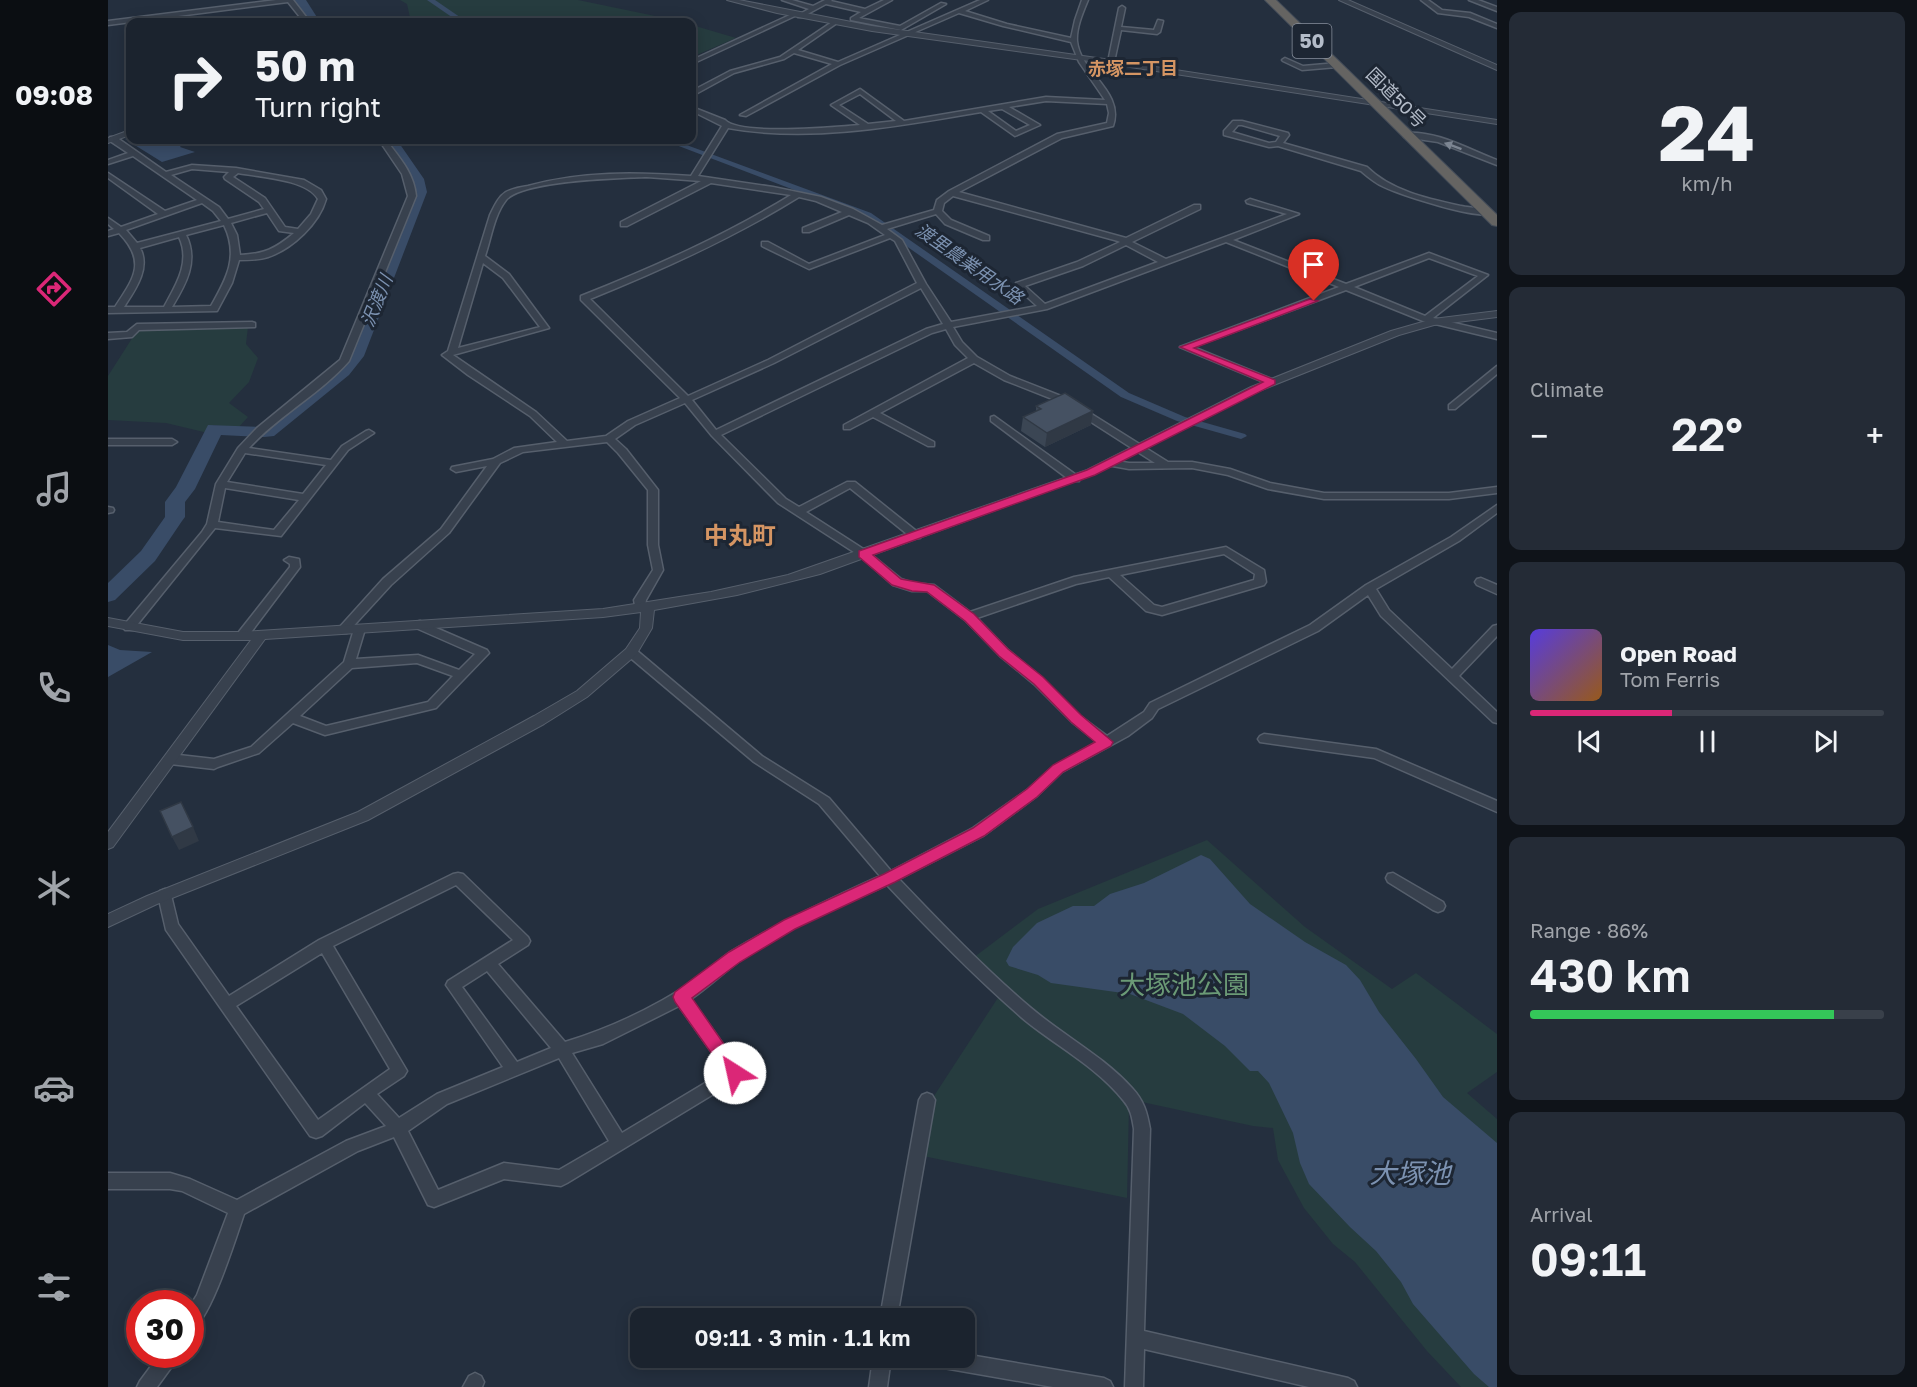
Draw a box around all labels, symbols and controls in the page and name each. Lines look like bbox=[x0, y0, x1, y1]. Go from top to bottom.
road number: 50 bbox=[1292, 24, 1332, 58]
text: 50 m bbox=[255, 40, 355, 90]
icon: right bbox=[156, 42, 234, 120]
district label: 赤塚二丁目 bbox=[1088, 57, 1178, 79]
street label: 国道50号 bbox=[1362, 63, 1431, 132]
text: 09:08 bbox=[15, 79, 93, 111]
text: 24 bbox=[1659, 85, 1755, 178]
text: Turn right bbox=[255, 91, 381, 123]
one-way arrow bbox=[1444, 141, 1462, 151]
text: km/h bbox=[1682, 171, 1732, 195]
water label: 渡里農業用水路 bbox=[912, 218, 1029, 309]
pin bbox=[1288, 239, 1339, 301]
icon: arrive bbox=[1297, 248, 1330, 281]
icon: directions bbox=[33, 268, 75, 310]
water label: 沢渡川 bbox=[356, 270, 397, 330]
text: Climate bbox=[1530, 377, 1604, 401]
text: 22° bbox=[1671, 407, 1743, 461]
text: − bbox=[1530, 416, 1548, 455]
text: + bbox=[1866, 416, 1884, 455]
icon: music bbox=[33, 468, 75, 510]
district label: 中丸町 bbox=[704, 520, 776, 549]
text: Open Road bbox=[1620, 640, 1737, 667]
icon: phone bbox=[33, 667, 75, 709]
text: Tom Ferris bbox=[1620, 667, 1720, 691]
icon: previous bbox=[1573, 725, 1606, 758]
icon: pause bbox=[1691, 725, 1724, 758]
icon: next bbox=[1809, 725, 1842, 758]
icon: climate bbox=[33, 867, 75, 909]
text: Range · 86% bbox=[1530, 918, 1648, 942]
text: 430 km bbox=[1530, 948, 1691, 1002]
park label: 大塚池公園 bbox=[1119, 969, 1249, 1000]
position arrow bbox=[703, 1041, 767, 1105]
icon: car bbox=[33, 1067, 75, 1109]
water label: 大塚池 bbox=[1370, 1157, 1453, 1189]
text: Arrival bbox=[1530, 1202, 1593, 1226]
text: 09:11 bbox=[1530, 1232, 1646, 1286]
icon: filters bbox=[33, 1266, 75, 1308]
speed limit sign: 30 bbox=[126, 1290, 204, 1368]
text: 09:11 · 3 min · 1.1 km bbox=[694, 1324, 911, 1351]

